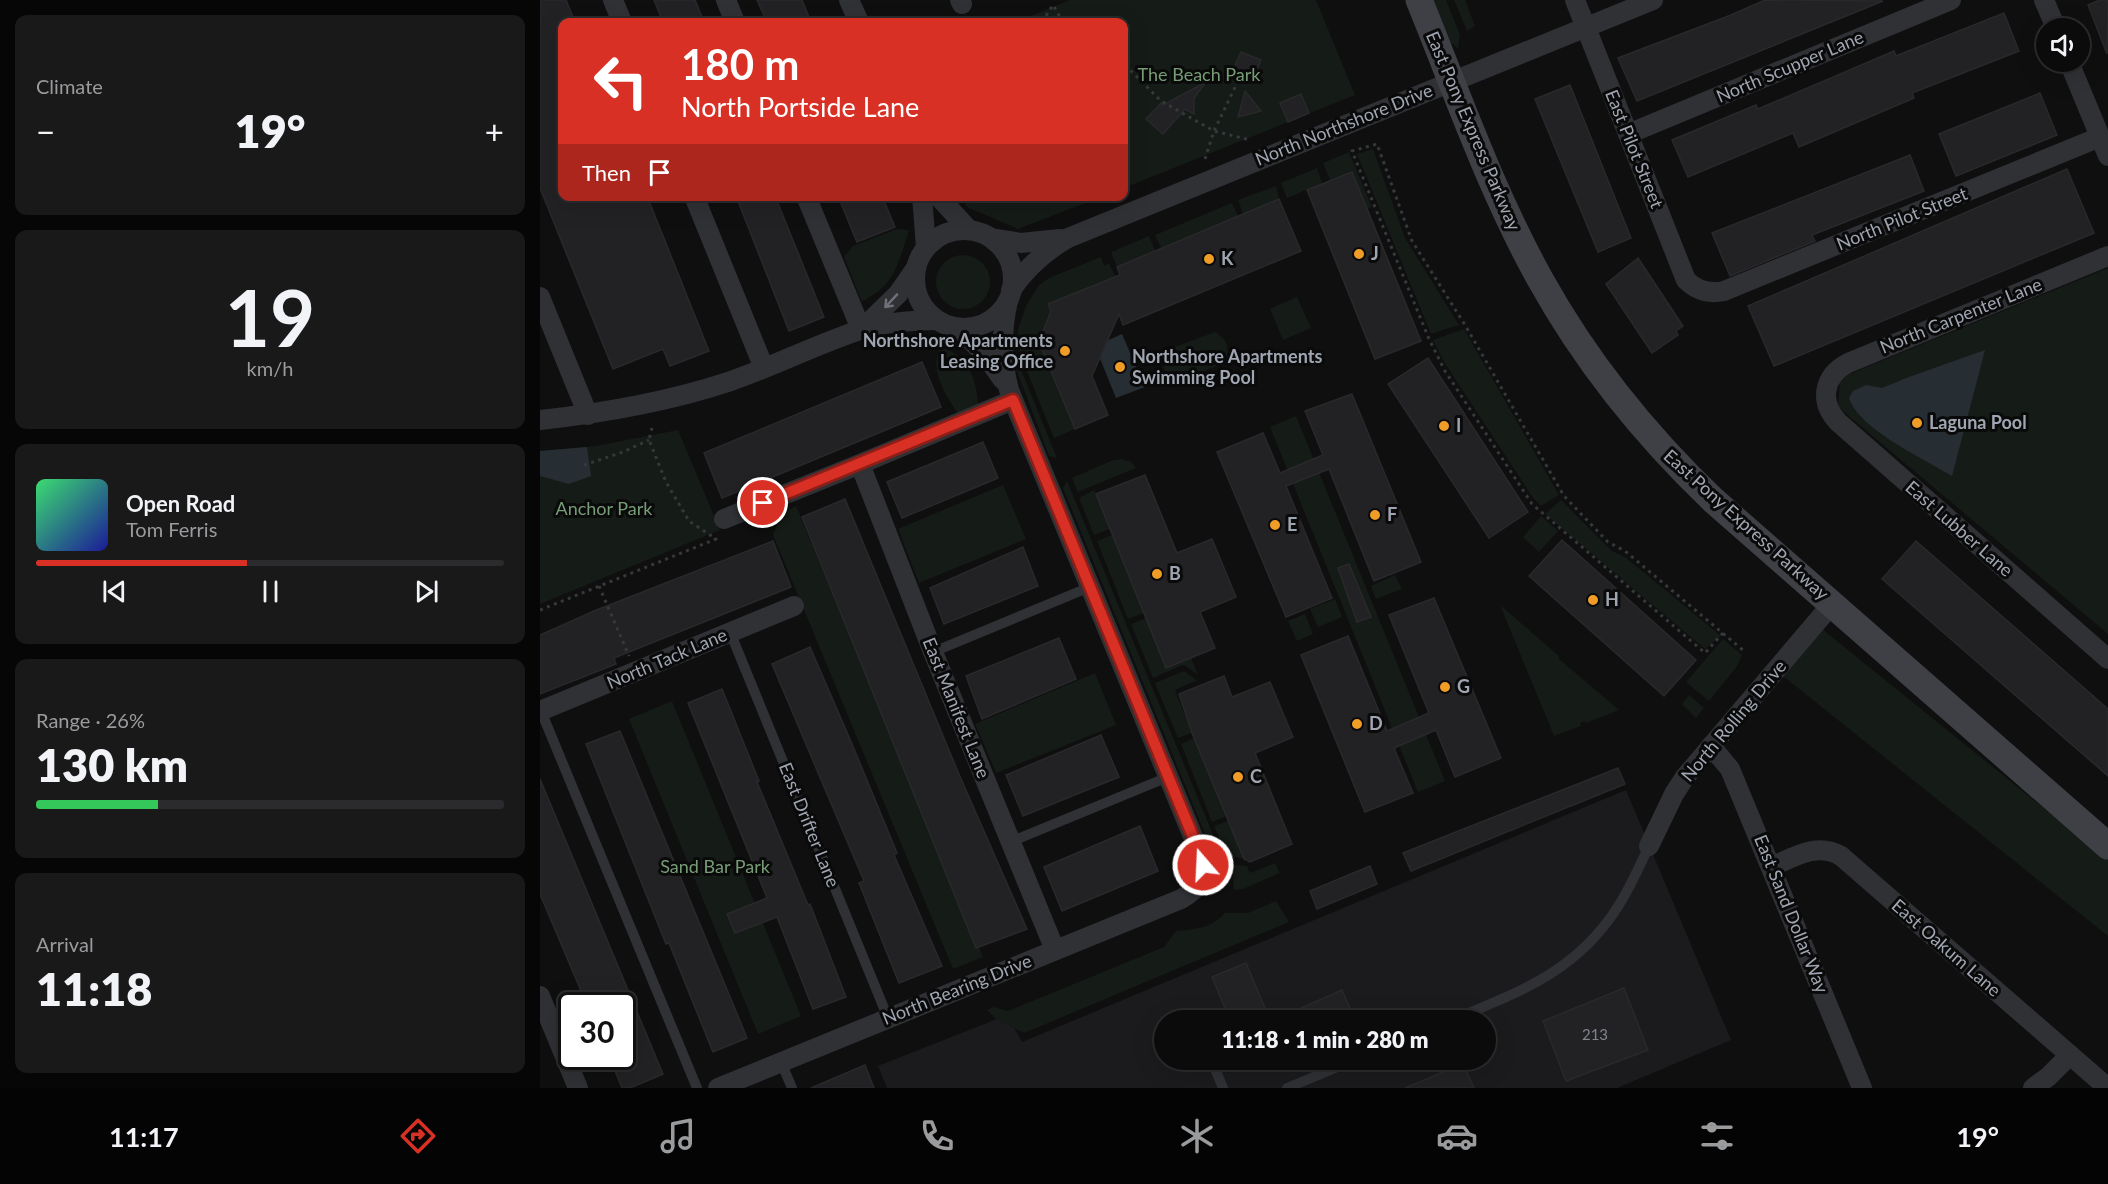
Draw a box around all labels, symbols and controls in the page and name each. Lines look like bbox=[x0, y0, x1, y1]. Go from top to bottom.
map controls bbox=[2036, 18, 2090, 72]
button: sound bbox=[2036, 18, 2090, 72]
street label: North Scupper Lane bbox=[1713, 25, 1867, 107]
street label: East Pony Express Parkway bbox=[1422, 28, 1526, 234]
text: 180 m bbox=[681, 39, 799, 89]
icon: left bbox=[582, 42, 660, 120]
park label: The Beach Park bbox=[1138, 63, 1261, 85]
text: Climate bbox=[36, 74, 103, 98]
street label: North Northshore Drive bbox=[1252, 78, 1436, 170]
street label: East Pilot Street bbox=[1601, 86, 1669, 212]
text: North Portside Lane bbox=[681, 90, 919, 123]
text: 19° bbox=[235, 104, 305, 158]
text: − bbox=[36, 111, 55, 151]
text: + bbox=[485, 111, 504, 151]
icon: arrive bbox=[643, 156, 676, 189]
text: Then bbox=[582, 159, 631, 186]
street label: North Pilot Street bbox=[1833, 182, 1971, 254]
place label: J bbox=[1371, 242, 1379, 264]
place label: K bbox=[1221, 247, 1234, 269]
marker: J bbox=[1352, 247, 1366, 261]
marker: K bbox=[1202, 252, 1216, 266]
text: 19 bbox=[225, 270, 315, 364]
street label: North Carpenter Lane bbox=[1876, 273, 2045, 358]
one-way arrow bbox=[884, 294, 899, 309]
place label: Northshore Apartments Leasing Office bbox=[863, 329, 1053, 372]
marker: Northshore Apartments Leasing Office bbox=[1058, 344, 1072, 358]
place label: Northshore Apartments Swimming Pool bbox=[1132, 345, 1322, 388]
text: km/h bbox=[247, 356, 293, 380]
marker: Northshore Apartments Swimming Pool bbox=[1113, 360, 1127, 374]
place label: Laguna Pool bbox=[1929, 411, 2027, 433]
place label: I bbox=[1456, 414, 1461, 436]
marker: Laguna Pool bbox=[1910, 416, 1924, 430]
marker: I bbox=[1437, 419, 1451, 433]
street label: East Pony Express Parkway bbox=[1660, 444, 1834, 605]
street label: East Lubber Lane bbox=[1901, 476, 2018, 581]
pin bbox=[737, 477, 788, 528]
icon: arrive bbox=[746, 486, 779, 519]
text: Open Road bbox=[126, 490, 235, 517]
park label: Anchor Park bbox=[556, 497, 653, 519]
place label: F bbox=[1387, 503, 1397, 525]
marker: F bbox=[1368, 508, 1382, 522]
place label: E bbox=[1287, 513, 1297, 535]
text: Tom Ferris bbox=[126, 517, 217, 541]
marker: E bbox=[1268, 518, 1282, 532]
place label: B bbox=[1169, 562, 1181, 584]
marker: B bbox=[1150, 567, 1164, 581]
icon: previous bbox=[98, 575, 131, 608]
icon: pause bbox=[254, 575, 287, 608]
icon: next bbox=[410, 575, 443, 608]
place label: H bbox=[1605, 588, 1619, 610]
marker: H bbox=[1586, 593, 1600, 607]
street label: North Tack Lane bbox=[603, 623, 730, 693]
street label: East Manifest Lane bbox=[919, 634, 995, 781]
street label: North Rolling Drive bbox=[1676, 655, 1791, 786]
place label: G bbox=[1457, 675, 1470, 697]
marker: G bbox=[1438, 680, 1452, 694]
text: Range · 26% bbox=[36, 708, 145, 732]
place label: D bbox=[1369, 712, 1383, 734]
marker: D bbox=[1350, 717, 1364, 731]
text: 130 km bbox=[36, 738, 188, 792]
street label: East Drifter Lane bbox=[775, 759, 845, 890]
place label: C bbox=[1250, 765, 1262, 787]
marker: C bbox=[1231, 770, 1245, 784]
street label: East Sand Dollar Way bbox=[1750, 831, 1834, 997]
position arrow bbox=[1171, 833, 1235, 897]
park label: Sand Bar Park bbox=[660, 855, 771, 877]
street label: East Oakum Lane bbox=[1888, 894, 2006, 1001]
text: Arrival bbox=[36, 932, 94, 956]
street label: North Bearing Drive bbox=[879, 949, 1034, 1029]
text: 11:18 bbox=[36, 962, 152, 1016]
speed limit sign: 30 bbox=[558, 992, 636, 1070]
house number: 213 bbox=[1582, 1025, 1608, 1043]
text: 11:18 · 1 min · 280 m bbox=[1222, 1026, 1428, 1053]
icon: directions bbox=[397, 1115, 439, 1157]
icon: music bbox=[657, 1115, 699, 1157]
icon: phone bbox=[916, 1115, 958, 1157]
icon: climate bbox=[1176, 1115, 1218, 1157]
icon: car bbox=[1436, 1115, 1478, 1157]
icon: filters bbox=[1696, 1115, 1738, 1157]
text: 11:17 bbox=[109, 1120, 179, 1153]
text: 19° bbox=[1956, 1120, 1999, 1153]

